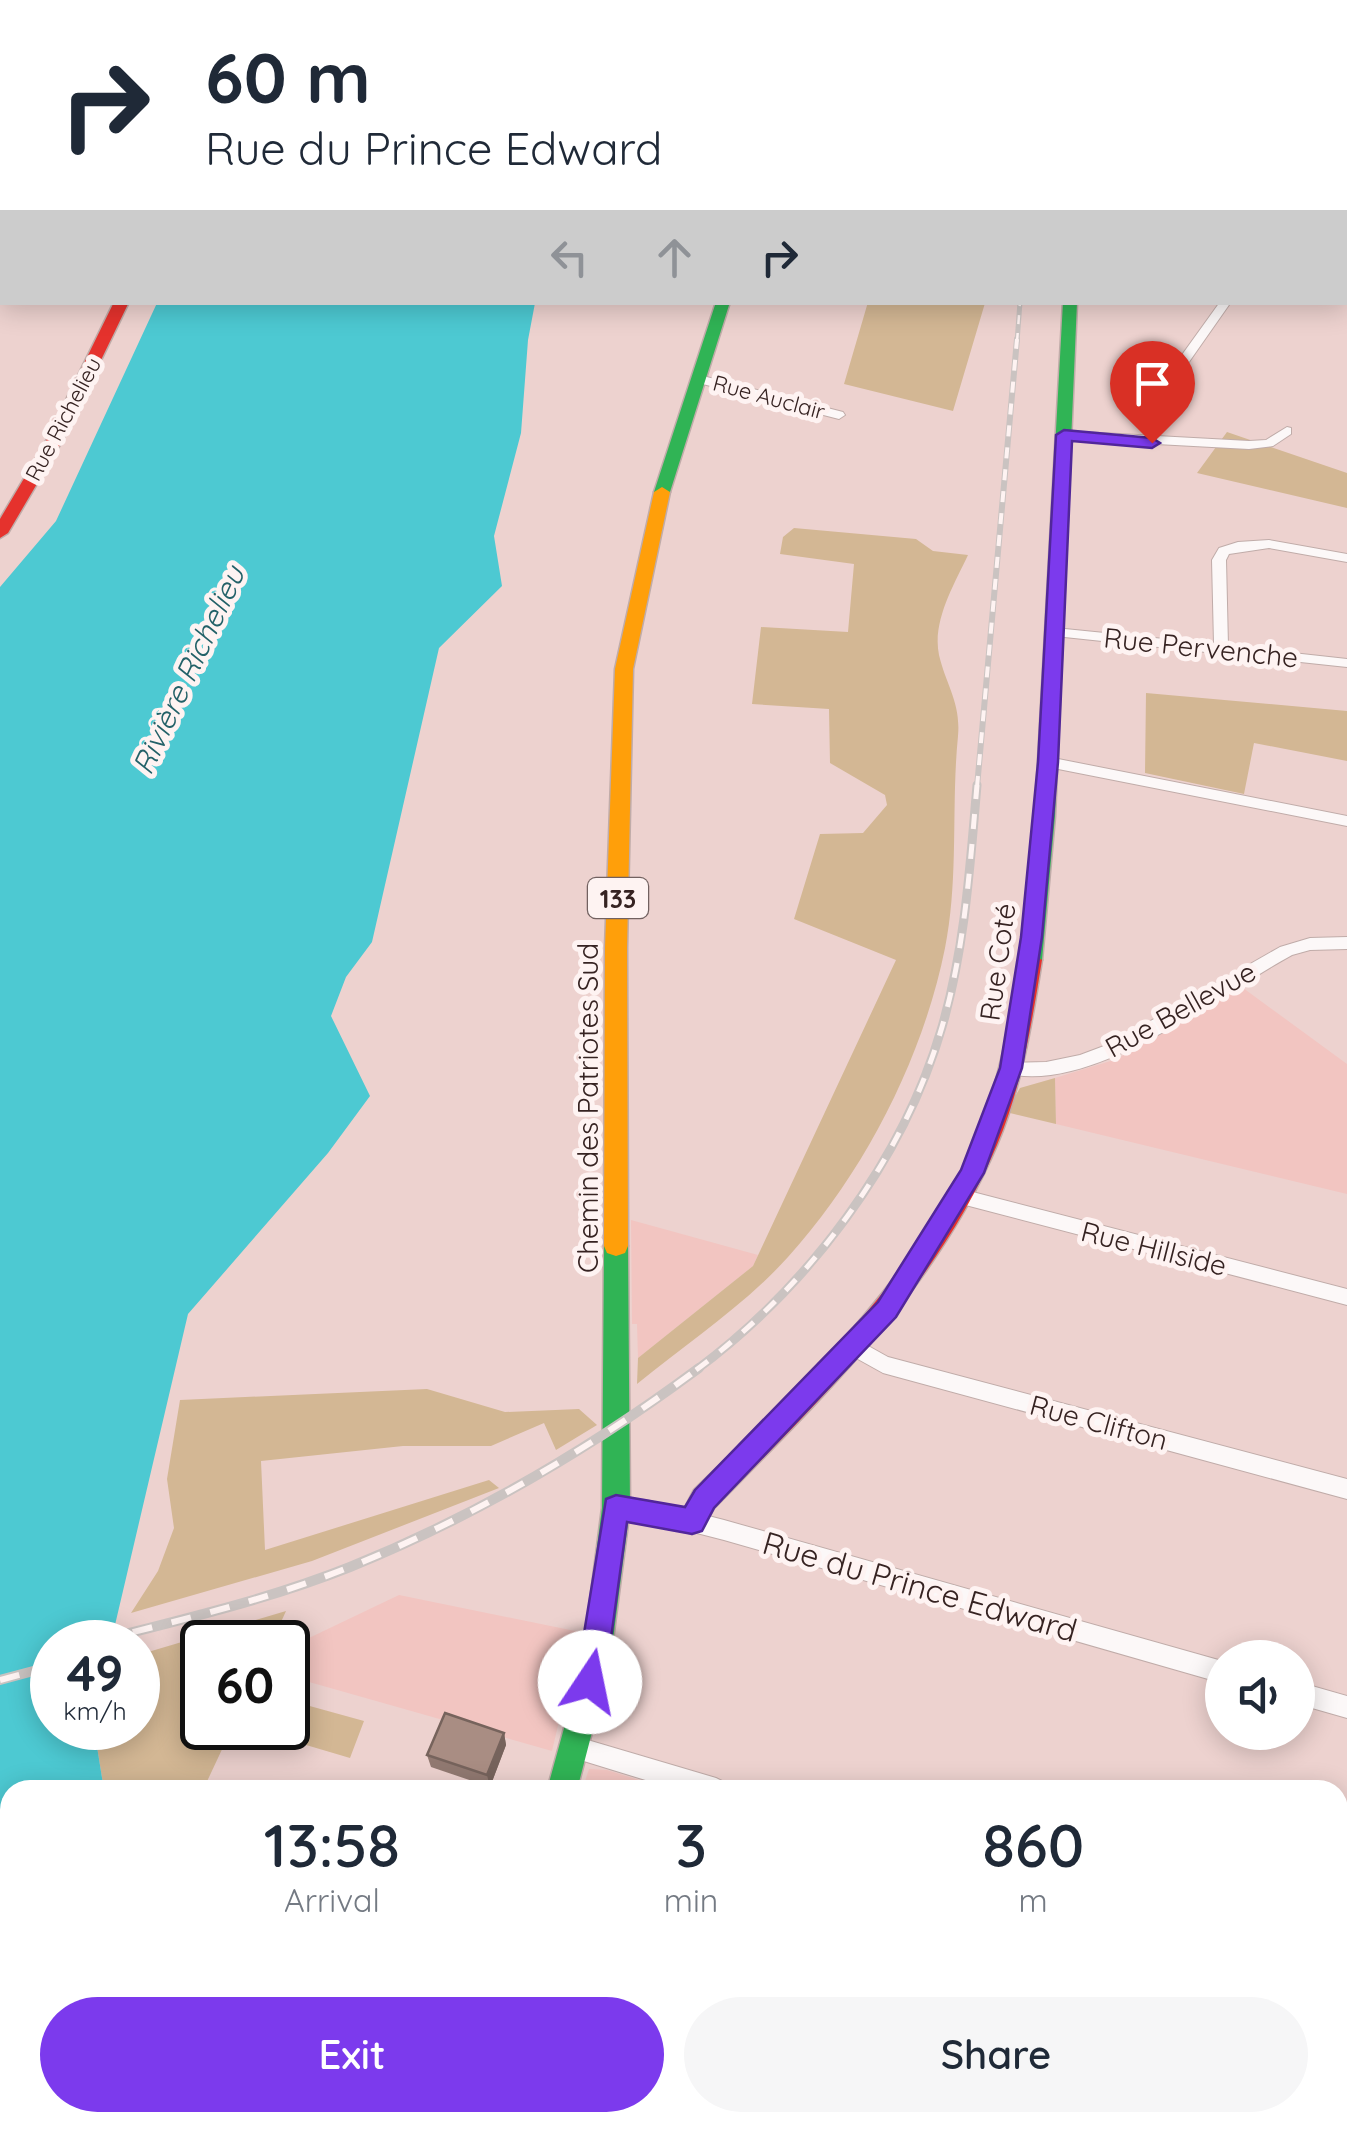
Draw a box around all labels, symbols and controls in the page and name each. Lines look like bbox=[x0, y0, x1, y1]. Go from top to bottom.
text: 60 m bbox=[205, 33, 371, 121]
icon: right bbox=[40, 40, 170, 170]
text: Rue du Prince Edward bbox=[205, 120, 662, 176]
icon: left bbox=[542, 230, 597, 285]
icon: ahead bbox=[647, 230, 702, 285]
icon: right bbox=[752, 230, 807, 285]
pin bbox=[1110, 341, 1195, 444]
street label: Rue Richelieu bbox=[19, 352, 107, 486]
icon: arrive bbox=[1125, 356, 1180, 411]
street label: Rue Auclair bbox=[710, 369, 829, 426]
water label: Rivière Richelieu bbox=[123, 558, 254, 780]
street label: Rue Pervenche bbox=[1102, 619, 1300, 675]
road number: 133 bbox=[588, 878, 648, 918]
street label: Rue Coté bbox=[971, 901, 1023, 1023]
street label: Chemin des Patriotes Sud bbox=[570, 943, 605, 1273]
street label: Rue Bellevue bbox=[1099, 953, 1261, 1065]
street label: Rue Hillside bbox=[1078, 1213, 1230, 1283]
street label: Rue Clifton bbox=[1026, 1387, 1172, 1457]
street label: Rue du Prince Edward bbox=[758, 1522, 1082, 1650]
speed limit sign: 60 bbox=[180, 1620, 310, 1750]
position arrow bbox=[538, 1630, 642, 1734]
map controls bbox=[1205, 1640, 1315, 1750]
button: sound bbox=[1205, 1640, 1315, 1750]
text: 49 bbox=[67, 1641, 123, 1704]
text: km/h bbox=[63, 1695, 127, 1726]
text: 13:58 bbox=[264, 1807, 400, 1882]
text: 3 bbox=[675, 1807, 707, 1882]
text: 860 bbox=[982, 1807, 1084, 1882]
text: Arrival bbox=[284, 1880, 380, 1920]
text: min bbox=[664, 1880, 718, 1920]
text: m bbox=[1019, 1880, 1048, 1920]
button: Exit bbox=[40, 1997, 664, 2112]
button: Share bbox=[684, 1997, 1308, 2112]

